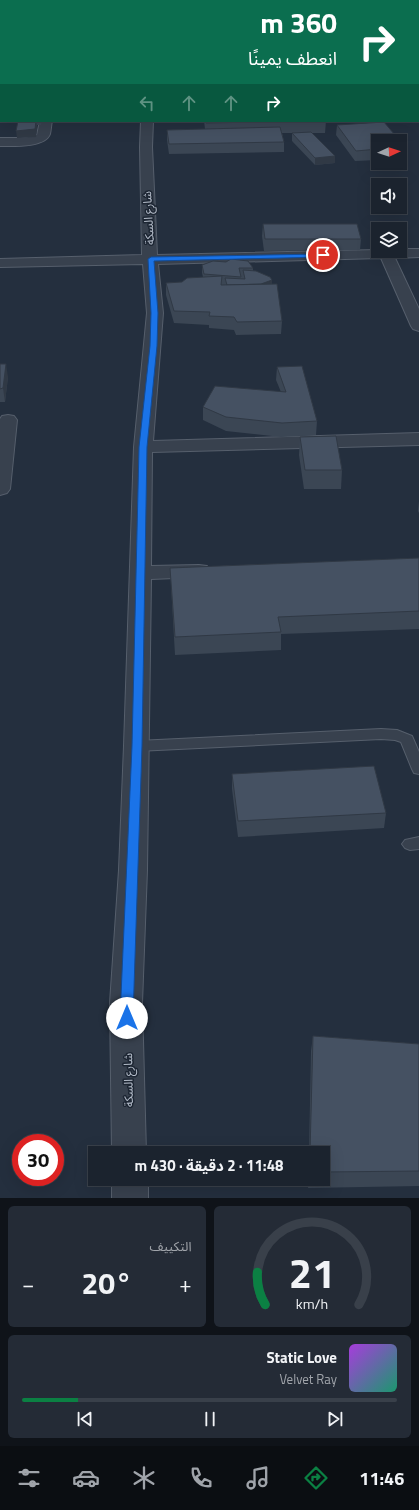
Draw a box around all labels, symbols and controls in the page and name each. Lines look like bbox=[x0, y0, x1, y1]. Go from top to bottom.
text: 360 m bbox=[260, 1, 337, 44]
icon: right bbox=[351, 16, 403, 68]
text: انعطف يمينًا bbox=[248, 45, 337, 72]
icon: left bbox=[136, 92, 158, 114]
icon: ahead bbox=[178, 92, 200, 114]
icon: ahead bbox=[220, 92, 242, 114]
icon: right bbox=[262, 92, 284, 114]
north arrow bbox=[371, 134, 407, 170]
map controls bbox=[371, 134, 407, 258]
button: sound bbox=[371, 178, 407, 214]
street label: شارع السكة bbox=[137, 190, 159, 246]
button: layers bbox=[371, 222, 407, 258]
pin bbox=[306, 238, 340, 272]
icon: arrive bbox=[312, 244, 334, 266]
position arrow bbox=[106, 997, 148, 1039]
street label: شارع السكة bbox=[118, 1053, 138, 1107]
speed limit sign: 30 bbox=[12, 1134, 64, 1186]
text: 11:48 · 2 دقيقة · 430 m bbox=[135, 1154, 283, 1177]
text: التكييف bbox=[150, 1236, 192, 1256]
text: 21 bbox=[289, 1240, 336, 1303]
text: 20° bbox=[82, 1260, 132, 1306]
text: − bbox=[22, 1267, 34, 1301]
text: + bbox=[179, 1267, 192, 1301]
text: km/h bbox=[296, 1292, 328, 1314]
text: Static Love bbox=[266, 1346, 337, 1369]
text: Velvet Ray bbox=[279, 1369, 337, 1389]
icon: previous bbox=[74, 1408, 96, 1430]
icon: pause bbox=[199, 1408, 221, 1430]
icon: next bbox=[324, 1408, 346, 1430]
icon: filters bbox=[15, 1464, 43, 1492]
icon: car bbox=[72, 1464, 100, 1492]
icon: climate bbox=[130, 1464, 158, 1492]
icon: phone bbox=[187, 1464, 215, 1492]
icon: music bbox=[244, 1464, 272, 1492]
icon: directions bbox=[302, 1464, 330, 1492]
text: 11:46 bbox=[359, 1465, 404, 1492]

